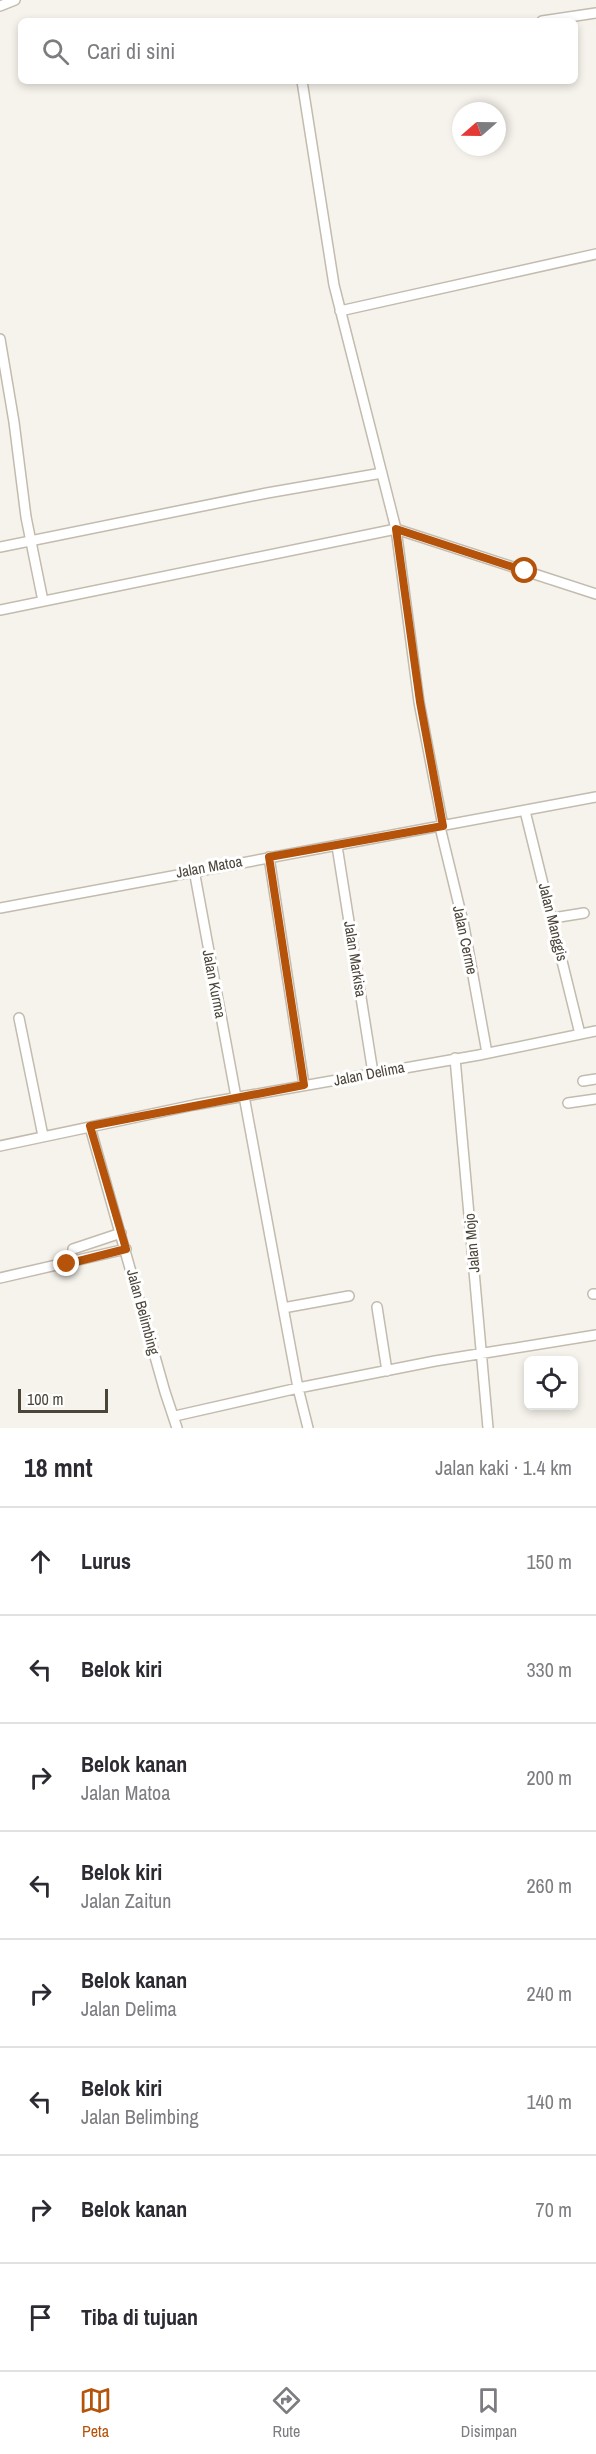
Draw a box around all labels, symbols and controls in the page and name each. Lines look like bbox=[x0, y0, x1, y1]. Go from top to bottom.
search box bbox=[18, 18, 578, 84]
icon: search bbox=[39, 35, 72, 68]
text: Cari di sini bbox=[87, 36, 175, 66]
north arrow bbox=[452, 102, 506, 156]
route start bbox=[511, 557, 537, 583]
street label: Jalan Matoa bbox=[174, 850, 244, 883]
street label: Jalan Manggis bbox=[534, 881, 573, 963]
street label: Jalan Cerme bbox=[448, 904, 483, 976]
street label: Jalan Markisa bbox=[339, 919, 372, 999]
street label: Jalan Kurma bbox=[198, 948, 231, 1020]
street label: Jalan Delima bbox=[332, 1056, 406, 1091]
street label: Jalan Mojo bbox=[458, 1212, 485, 1274]
route end bbox=[53, 1250, 79, 1276]
street label: Jalan Belimbing bbox=[122, 1267, 165, 1357]
map controls bbox=[524, 1356, 578, 1410]
button: locate bbox=[524, 1356, 578, 1410]
scale bar bbox=[18, 1386, 108, 1414]
text: 100 m bbox=[27, 1388, 63, 1410]
text: 18 mnt bbox=[24, 1450, 93, 1485]
text: Jalan kaki · 1.4 km bbox=[435, 1454, 572, 1481]
icon: ahead bbox=[24, 1545, 57, 1578]
text: Lurus bbox=[81, 1546, 131, 1576]
text: 150 m bbox=[526, 1548, 572, 1575]
icon: left bbox=[24, 1653, 57, 1686]
text: Belok kiri bbox=[81, 1654, 162, 1684]
text: 330 m bbox=[526, 1656, 572, 1683]
text: Belok kanan bbox=[81, 1749, 187, 1779]
icon: right bbox=[24, 1761, 57, 1794]
text: 200 m bbox=[526, 1764, 572, 1791]
text: Jalan Matoa bbox=[81, 1779, 170, 1806]
text: Belok kiri bbox=[81, 1857, 162, 1887]
icon: left bbox=[24, 1869, 57, 1902]
text: 260 m bbox=[526, 1872, 572, 1899]
text: Jalan Zaitun bbox=[81, 1887, 171, 1914]
text: Belok kanan bbox=[81, 1965, 187, 1995]
icon: right bbox=[24, 1977, 57, 2010]
text: 240 m bbox=[526, 1980, 572, 2007]
text: Jalan Delima bbox=[81, 1995, 177, 2022]
text: Belok kiri bbox=[81, 2073, 162, 2103]
icon: left bbox=[24, 2085, 57, 2118]
text: 140 m bbox=[526, 2088, 572, 2115]
text: Jalan Belimbing bbox=[81, 2103, 199, 2130]
icon: right bbox=[24, 2193, 57, 2226]
text: Belok kanan bbox=[81, 2194, 187, 2224]
text: 70 m bbox=[536, 2196, 572, 2223]
icon: arrive bbox=[24, 2301, 57, 2334]
text: Tiba di tujuan bbox=[81, 2302, 198, 2332]
tab: Peta bbox=[79, 2384, 112, 2442]
tab: Rute bbox=[270, 2384, 303, 2442]
tab: Disimpan bbox=[461, 2384, 517, 2442]

